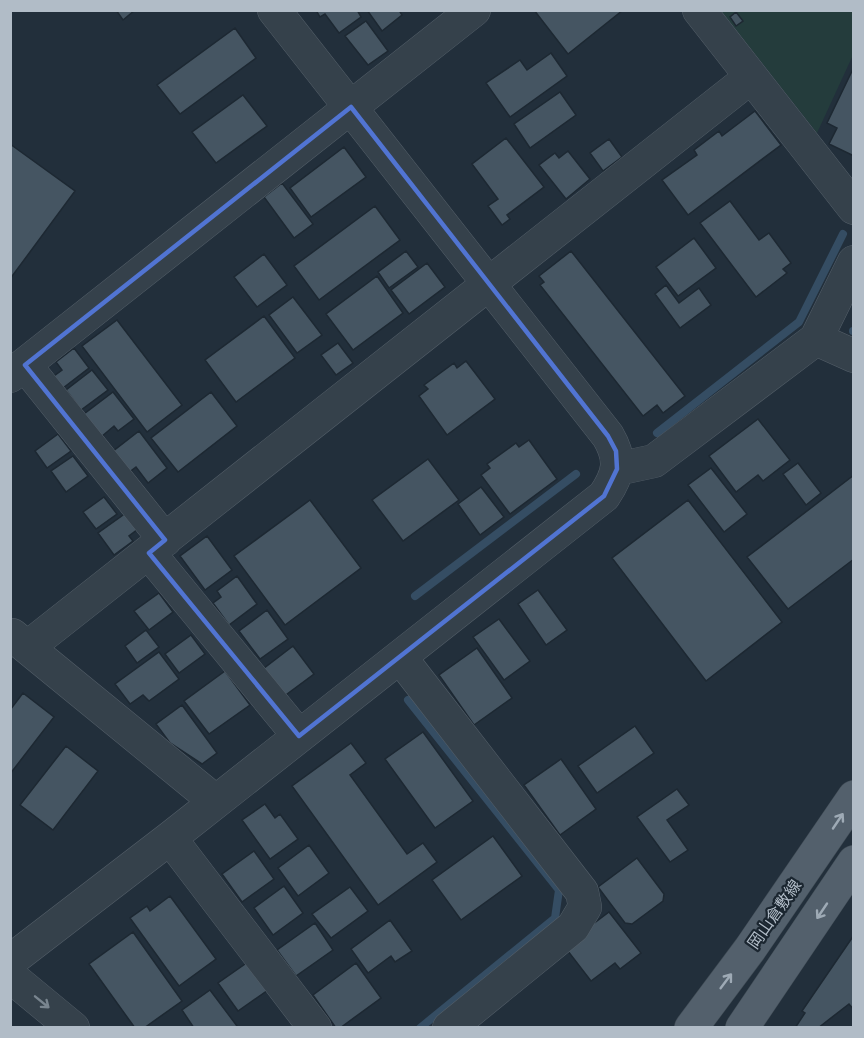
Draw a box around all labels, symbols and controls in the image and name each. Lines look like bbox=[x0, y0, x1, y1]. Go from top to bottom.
one-way arrow bbox=[832, 813, 844, 830]
street label: 岡山倉敷線 bbox=[743, 875, 805, 953]
one-way arrow bbox=[815, 902, 827, 919]
one-way arrow bbox=[720, 973, 732, 989]
one-way arrow bbox=[34, 995, 49, 1009]

